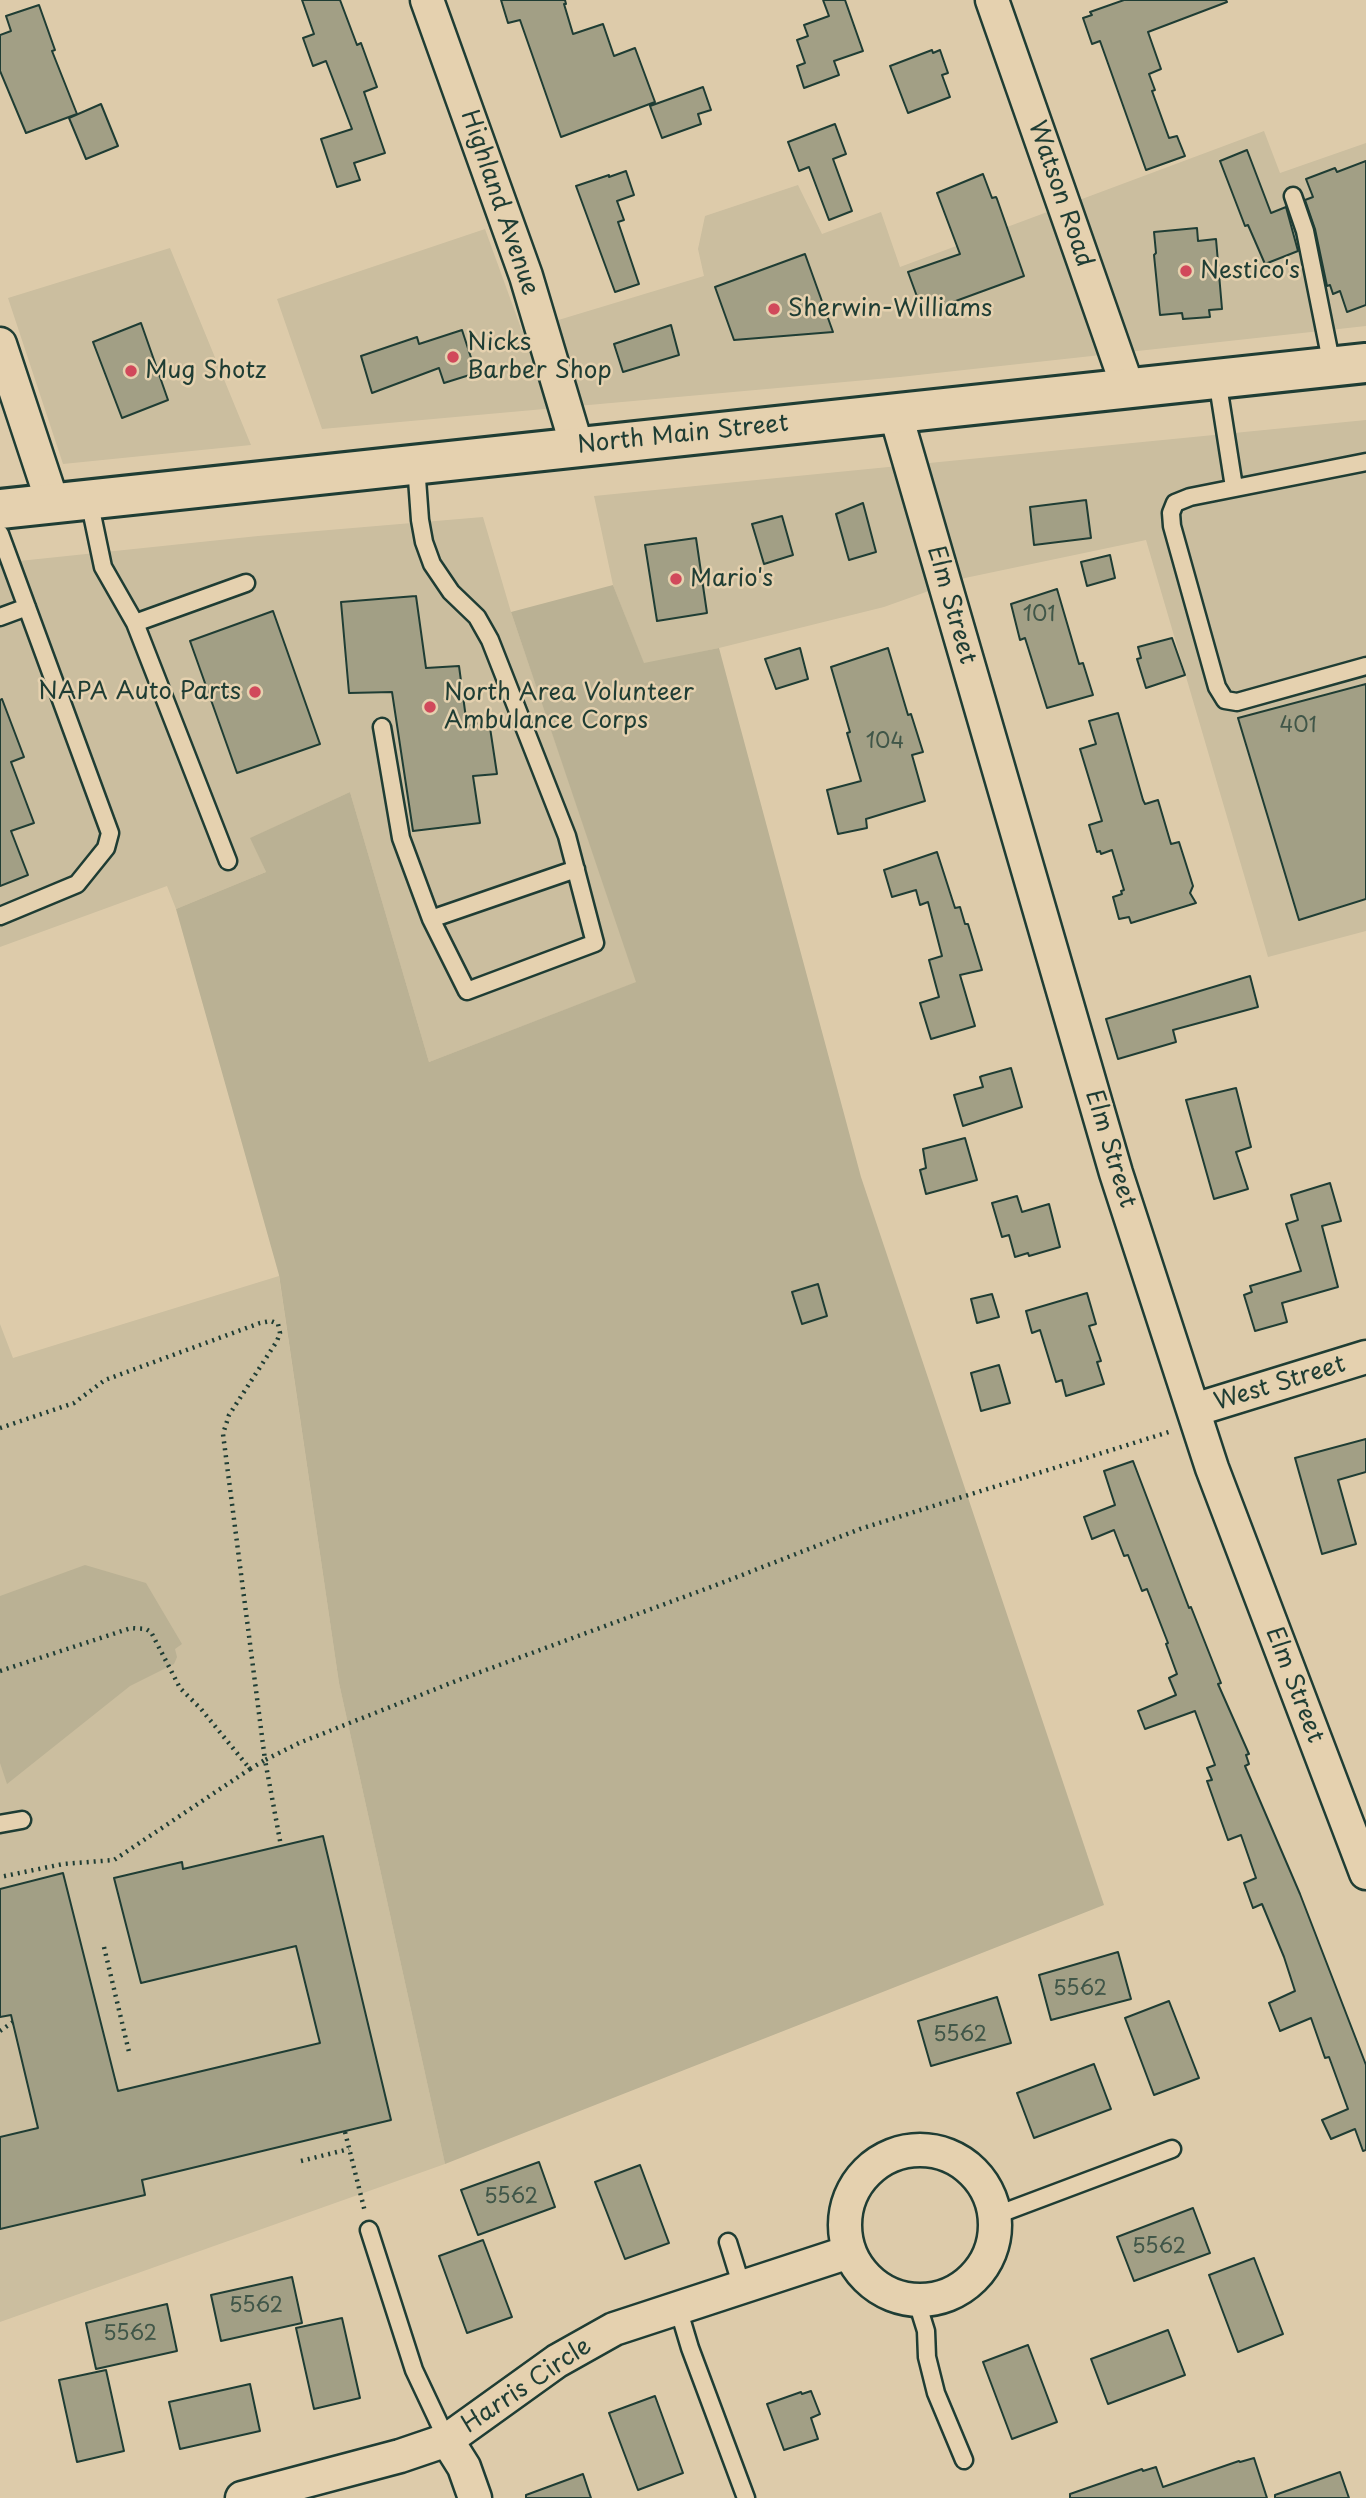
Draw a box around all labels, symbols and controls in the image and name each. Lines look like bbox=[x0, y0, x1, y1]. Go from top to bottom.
street label: Highland Avenue bbox=[454, 107, 544, 299]
street label: Watson Road bbox=[1022, 117, 1098, 271]
place label: Nestico's bbox=[1200, 257, 1300, 285]
marker: Nestico's bbox=[1178, 263, 1194, 279]
place label: Sherwin-Williams bbox=[788, 295, 992, 323]
marker: Sherwin-Williams bbox=[766, 301, 782, 317]
place label: Nicks Barber Shop bbox=[467, 329, 612, 385]
marker: Nicks Barber Shop bbox=[445, 349, 461, 365]
place label: Mug Shotz bbox=[145, 357, 267, 385]
marker: Mug Shotz bbox=[123, 363, 139, 379]
street label: North Main Street bbox=[576, 410, 790, 460]
street label: Elm Street bbox=[920, 542, 982, 668]
place label: Mario's bbox=[690, 565, 773, 593]
marker: Mario's bbox=[668, 571, 684, 587]
house number: 101 bbox=[1023, 602, 1055, 628]
place label: NAPA Auto Parts bbox=[38, 678, 241, 706]
place label: North Area Volunteer Ambulance Corps bbox=[444, 679, 694, 735]
marker: NAPA Auto Parts bbox=[247, 684, 263, 700]
marker: North Area Volunteer Ambulance Corps bbox=[422, 699, 438, 715]
house number: 401 bbox=[1279, 713, 1317, 739]
house number: 104 bbox=[866, 729, 904, 755]
street label: Elm Street bbox=[1078, 1086, 1142, 1212]
street label: West Street bbox=[1211, 1350, 1349, 1418]
street label: Elm Street bbox=[1259, 1623, 1329, 1747]
house number: 5562 bbox=[1053, 1976, 1107, 2002]
house number: 5562 bbox=[933, 2022, 987, 2048]
house number: 5562 bbox=[484, 2184, 538, 2210]
house number: 5562 bbox=[1132, 2234, 1186, 2260]
house number: 5562 bbox=[229, 2293, 283, 2319]
house number: 5562 bbox=[103, 2321, 157, 2347]
street label: Harris Circle bbox=[457, 2332, 597, 2440]

